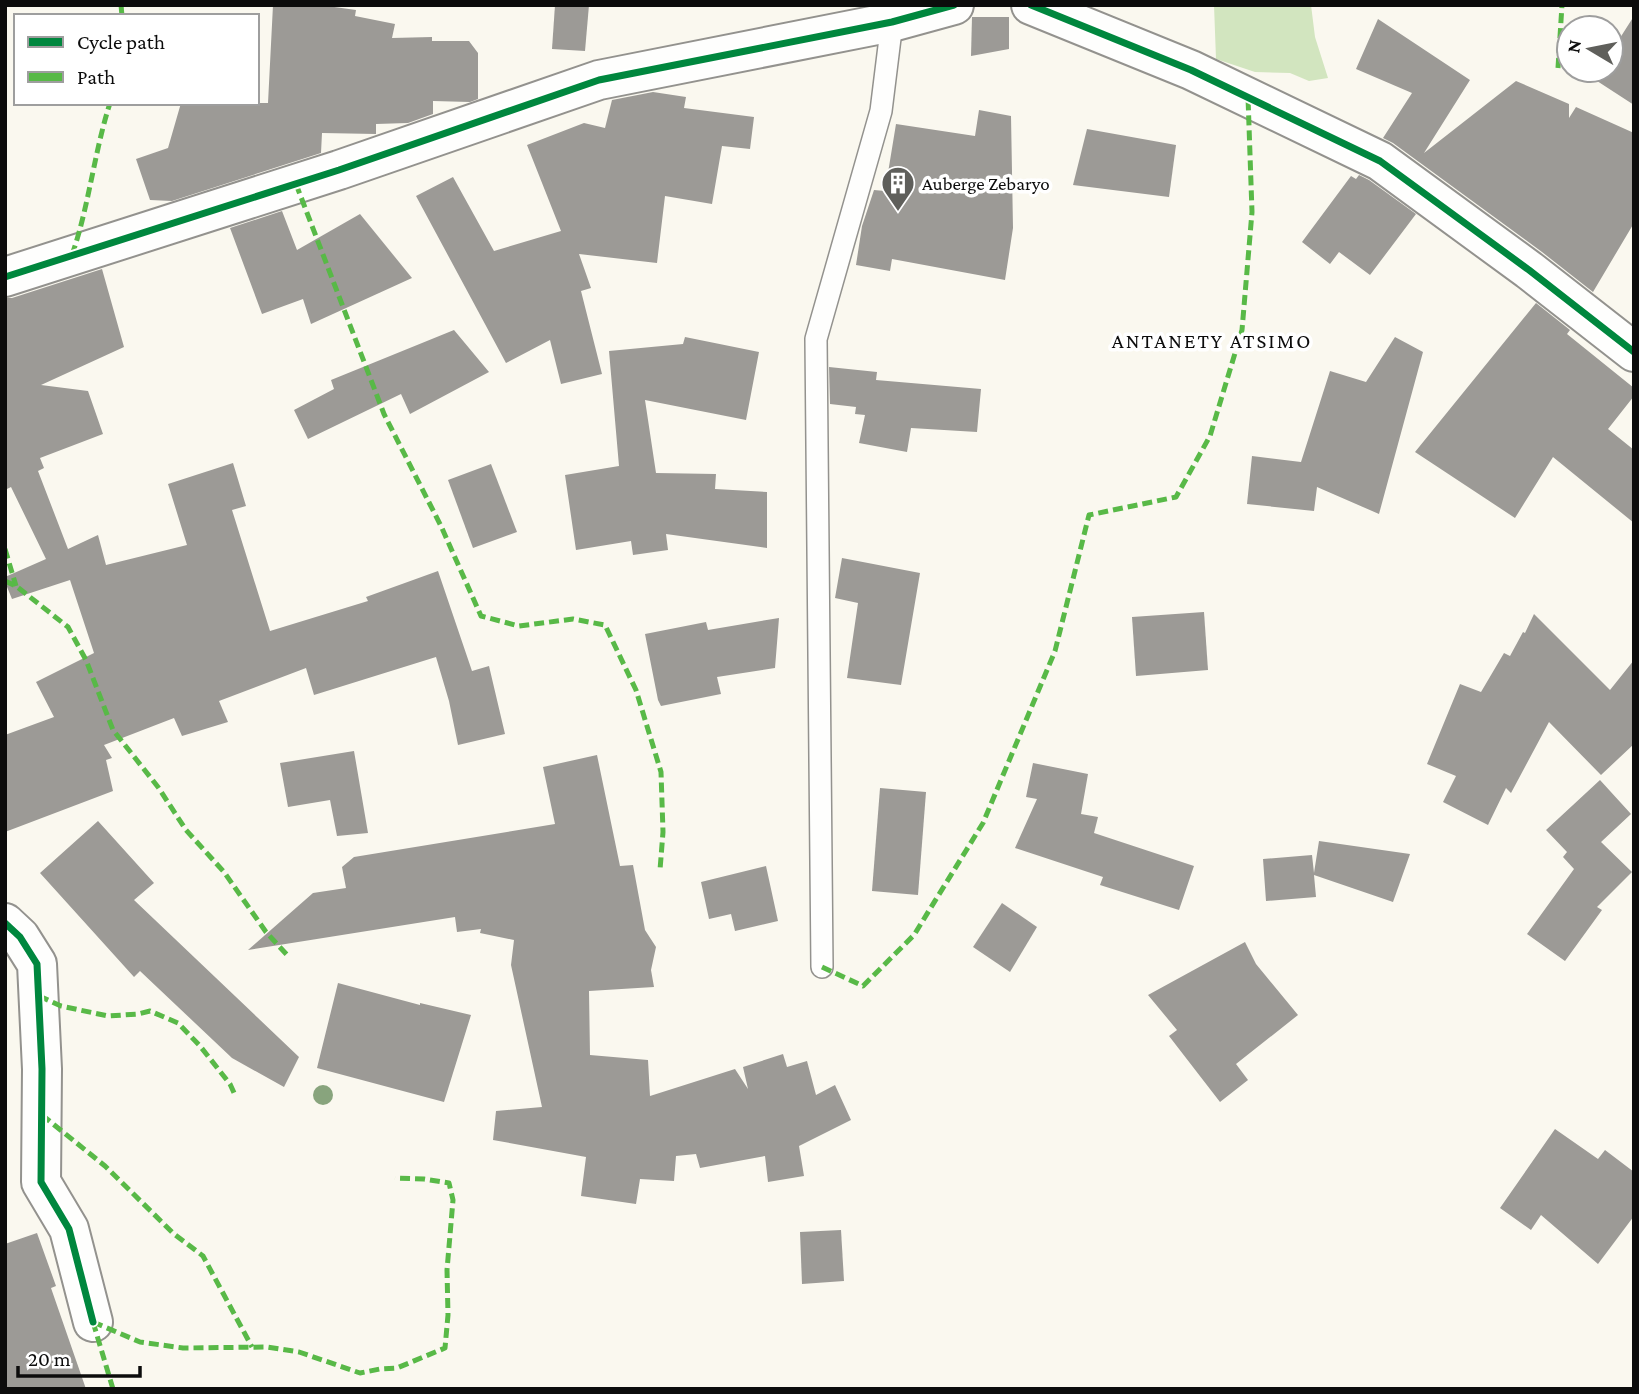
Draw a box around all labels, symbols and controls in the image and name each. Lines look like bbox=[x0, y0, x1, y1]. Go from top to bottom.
legend bbox=[14, 14, 259, 105]
north arrow bbox=[1555, 14, 1625, 84]
text: Cycle path bbox=[77, 30, 165, 54]
text: N bbox=[1562, 38, 1585, 54]
text: Path bbox=[77, 65, 115, 89]
building icon: Auberge Zebaryo bbox=[879, 164, 917, 213]
place label: Auberge Zebaryo bbox=[922, 173, 1050, 194]
district label: ANTANETY ATSIMO bbox=[1112, 329, 1312, 353]
scale bar bbox=[18, 1334, 140, 1378]
text: 20 m bbox=[28, 1347, 71, 1371]

